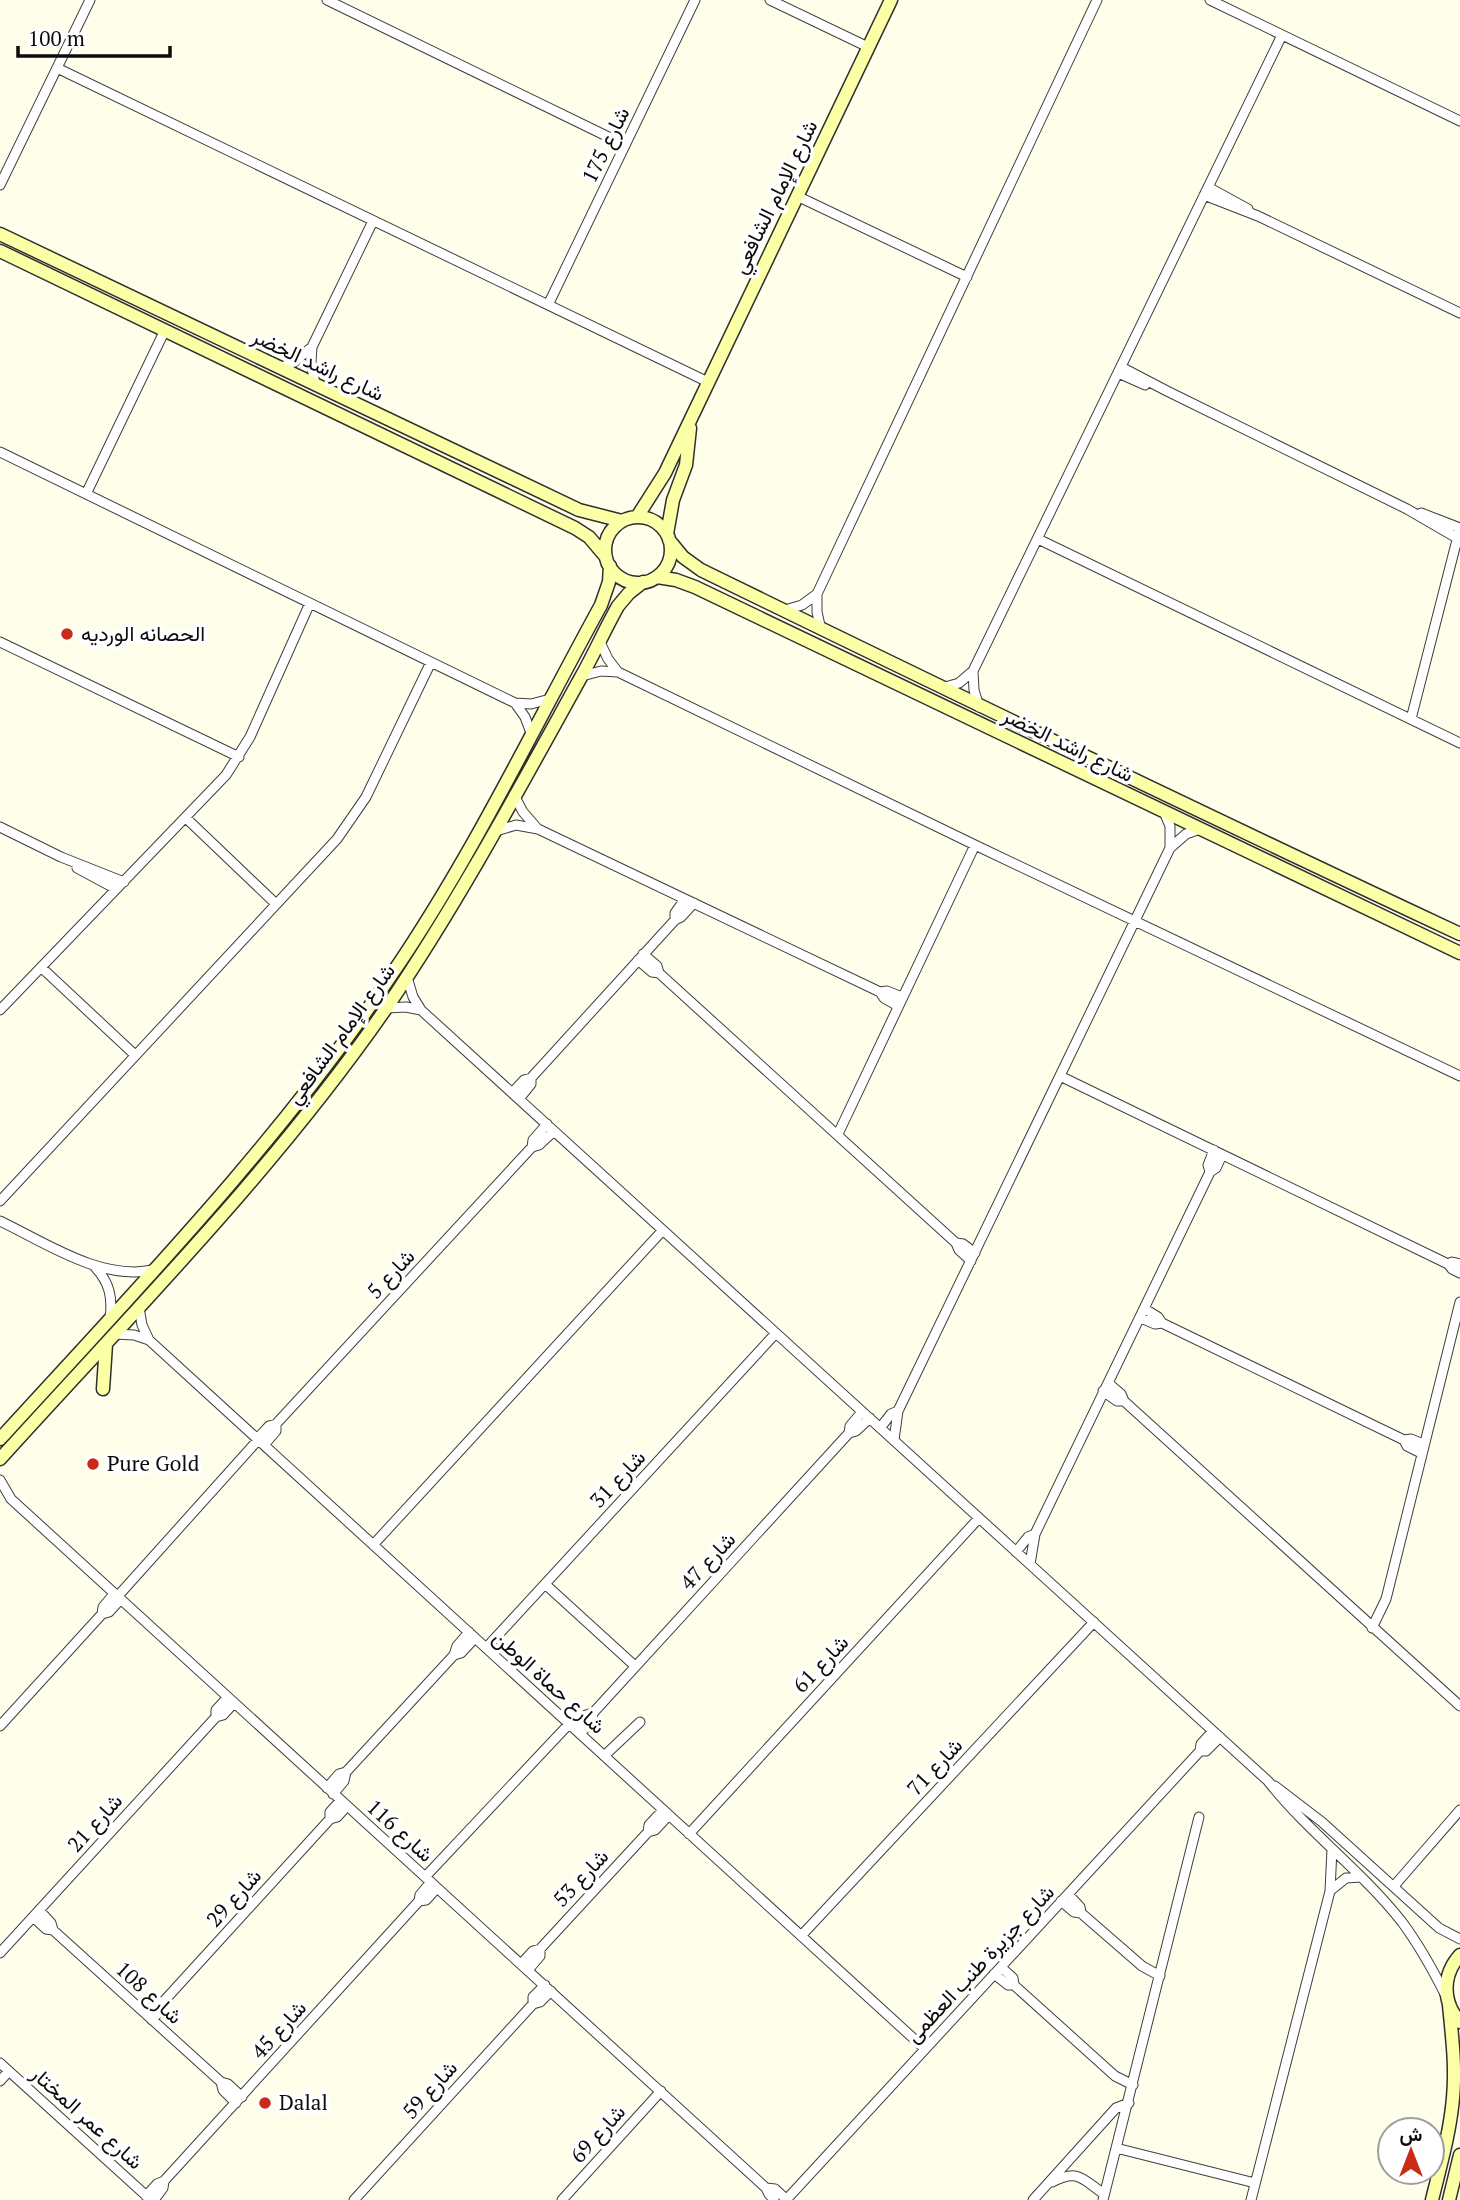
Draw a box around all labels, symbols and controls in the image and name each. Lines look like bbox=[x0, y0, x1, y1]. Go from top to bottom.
scale bar bbox=[18, 14, 170, 58]
text: 100 m bbox=[28, 24, 85, 52]
street label: شارع 175 bbox=[575, 102, 636, 188]
street label: شارع الإمام الشافعي bbox=[725, 115, 827, 280]
street label: شارع راشد الخضر bbox=[247, 321, 389, 408]
place label: الحصانه الورديه bbox=[81, 619, 205, 647]
marker: الحصانه الورديه bbox=[59, 626, 75, 642]
street label: شارع راشد الخضر bbox=[997, 700, 1138, 789]
street label: شارع الإمام الشافعي bbox=[280, 957, 404, 1112]
street label: شارع 5 bbox=[360, 1242, 421, 1305]
street label: شارع 31 bbox=[583, 1443, 652, 1514]
place label: Pure Gold bbox=[107, 1449, 200, 1477]
marker: Pure Gold bbox=[85, 1456, 101, 1472]
street label: شارع 47 bbox=[673, 1525, 742, 1596]
street label: شارع حماة الوطن bbox=[487, 1623, 612, 1740]
street label: شارع 61 bbox=[786, 1628, 855, 1699]
street label: شارع 71 bbox=[900, 1731, 969, 1802]
street label: شارع 21 bbox=[61, 1787, 129, 1858]
street label: شارع 116 bbox=[361, 1793, 440, 1868]
street label: شارع 53 bbox=[546, 1842, 615, 1913]
street label: شارع 29 bbox=[200, 1862, 268, 1933]
street label: شارع جزيرة طنب العظمى bbox=[899, 1878, 1061, 2049]
street label: شارع 108 bbox=[110, 1955, 189, 2030]
street label: شارع 45 bbox=[245, 1994, 313, 2065]
street label: شارع 59 bbox=[396, 2054, 464, 2125]
street label: شارع عمر المختار bbox=[24, 2059, 150, 2176]
place label: Dalal bbox=[279, 2088, 328, 2116]
marker: Dalal bbox=[257, 2095, 273, 2111]
street label: شارع 69 bbox=[564, 2098, 632, 2169]
north arrow bbox=[1376, 2116, 1446, 2186]
text: ش bbox=[1400, 2121, 1423, 2146]

